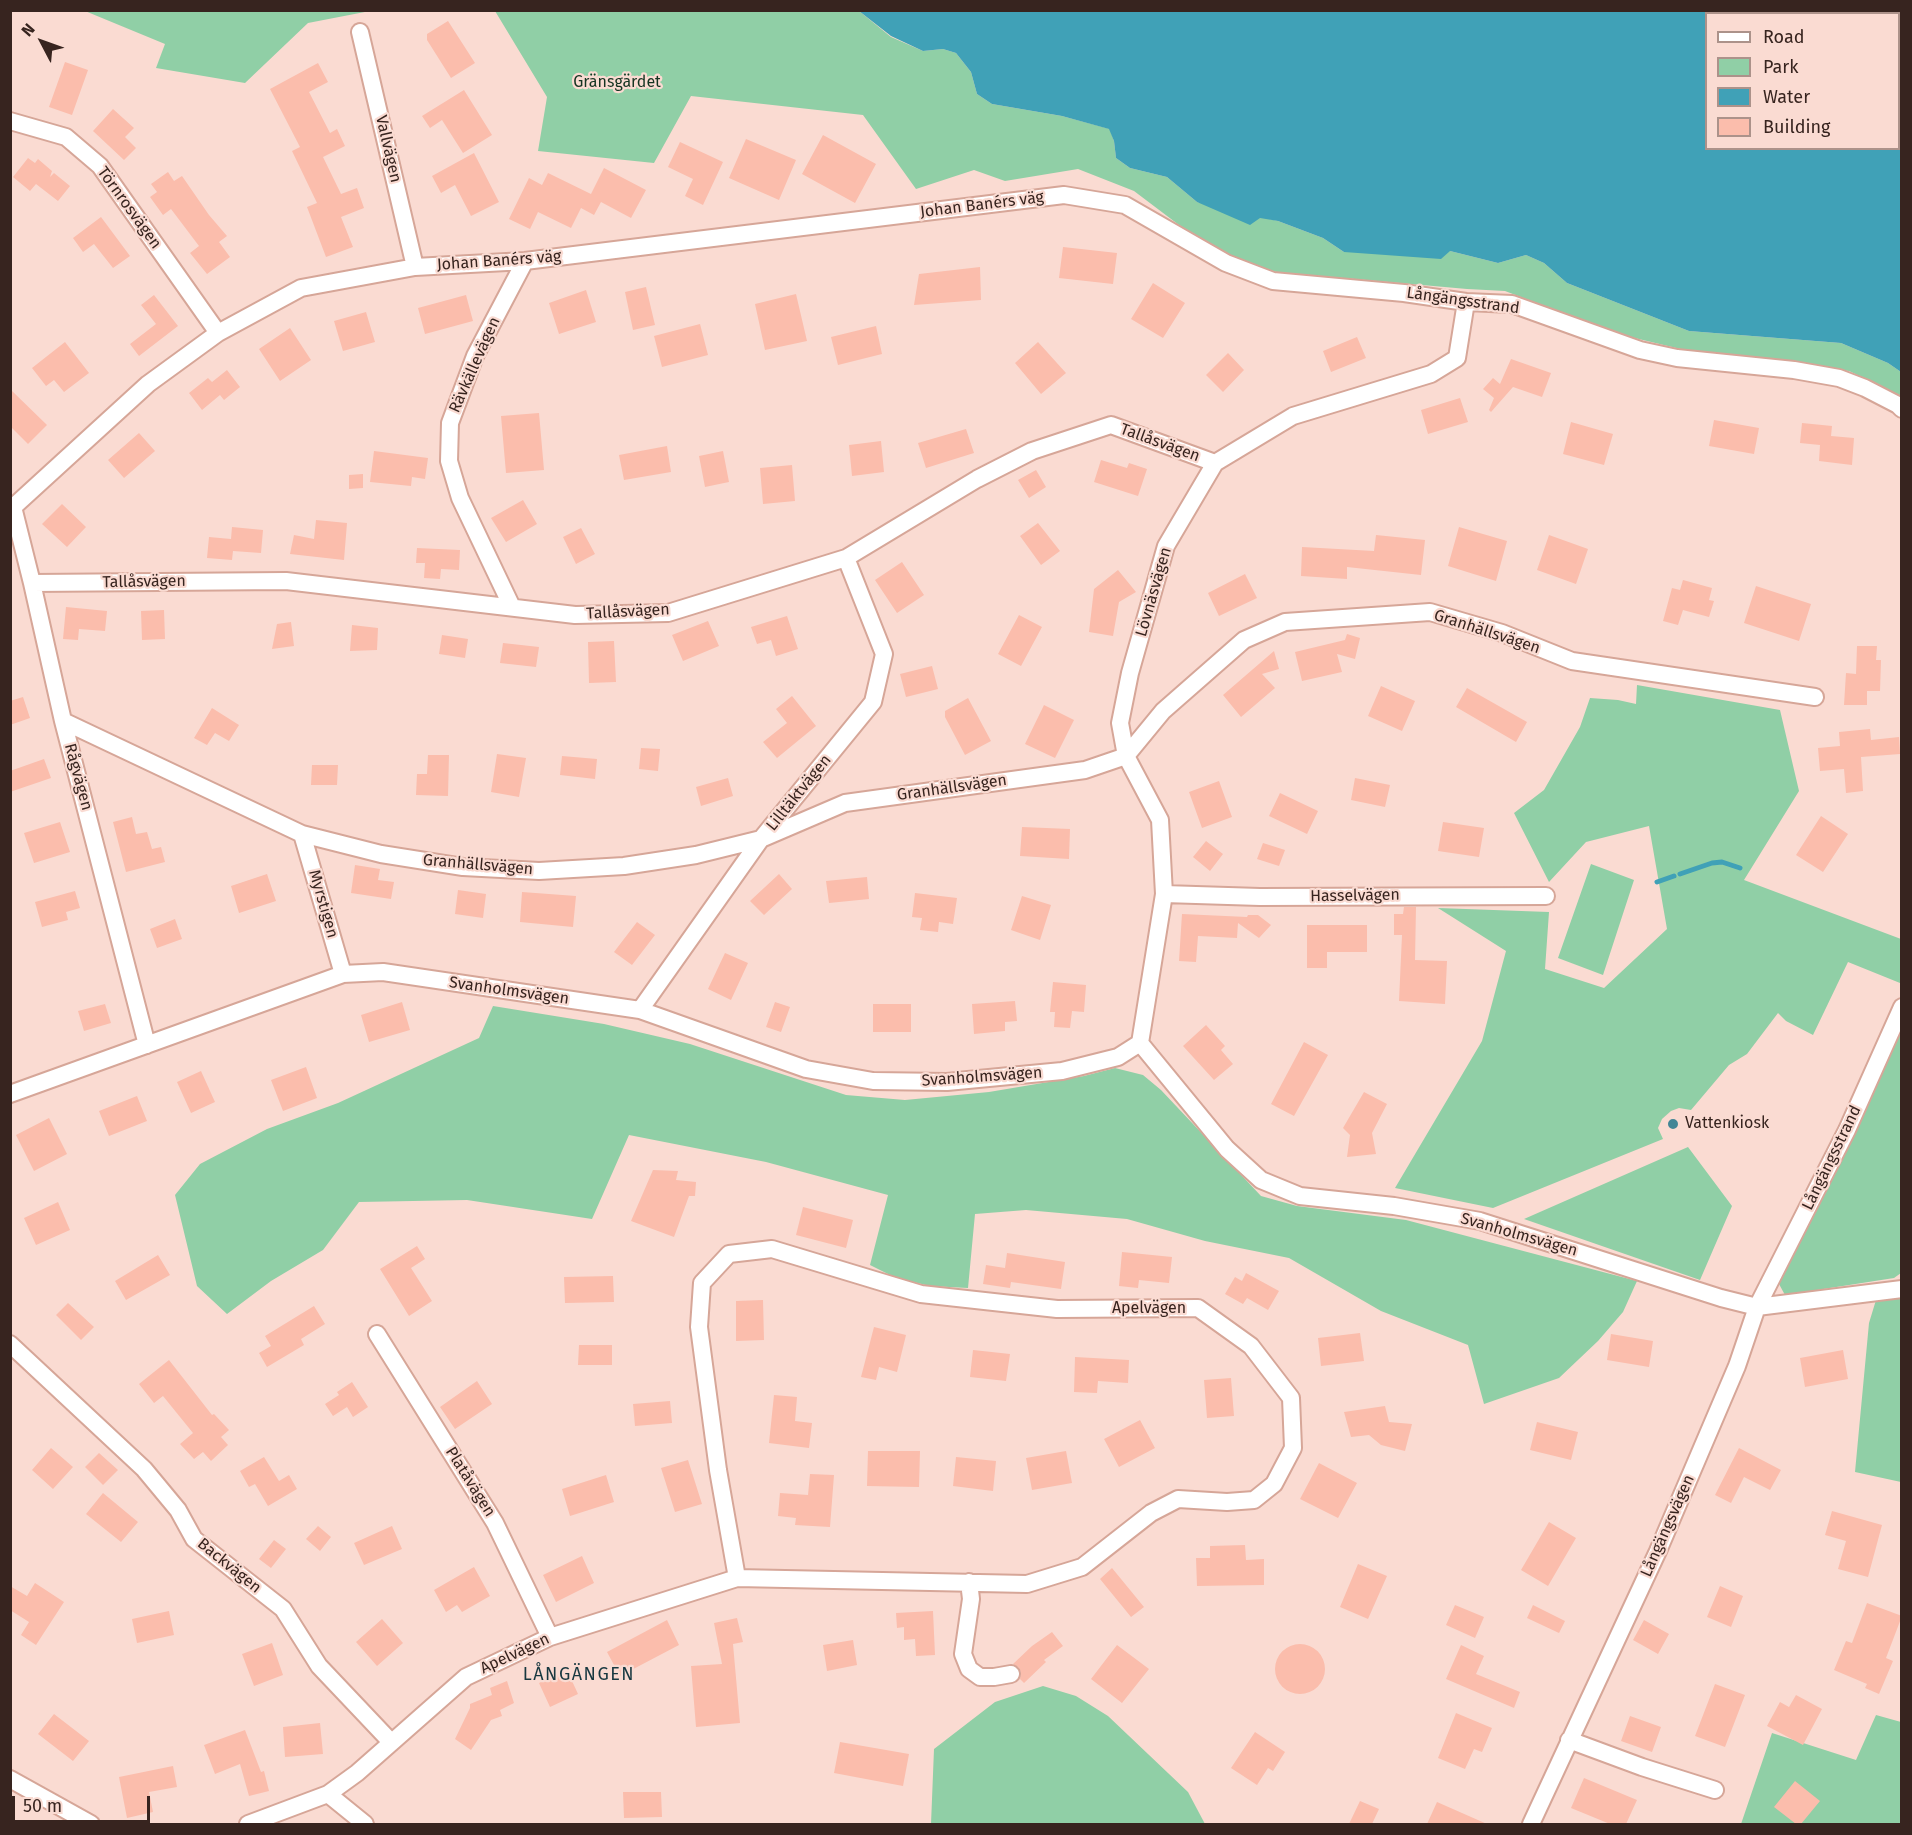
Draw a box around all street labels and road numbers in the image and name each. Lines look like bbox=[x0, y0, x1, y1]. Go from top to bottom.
street label: Vallvägen bbox=[371, 114, 405, 184]
street label: Törnrosvägen bbox=[93, 163, 165, 253]
street label: Johan Banérs väg bbox=[919, 188, 1045, 222]
street label: Johan Banérs väg bbox=[436, 247, 562, 275]
street label: Långängsstrand bbox=[1405, 284, 1521, 318]
street label: Rävkällevägen bbox=[445, 314, 505, 416]
street label: Tallåsvägen bbox=[1118, 420, 1202, 466]
street label: Lövnäsvägen bbox=[1132, 545, 1176, 639]
street label: Tallåsvägen bbox=[102, 572, 186, 592]
street label: Tallåsvägen bbox=[586, 600, 670, 624]
street label: Granhällsvägen bbox=[1431, 606, 1543, 658]
street label: Rågvägen bbox=[60, 741, 96, 813]
street label: Lilltäktvägen bbox=[762, 751, 836, 835]
street label: Granhällsvägen bbox=[896, 771, 1008, 805]
street label: Granhällsvägen bbox=[422, 851, 534, 879]
street label: Myrstigen bbox=[304, 868, 342, 940]
street label: Hasselvägen bbox=[1310, 886, 1400, 906]
street label: Svanholmsvägen bbox=[448, 973, 570, 1009]
street label: Svanholmsvägen bbox=[921, 1063, 1043, 1091]
street label: Långängsstrand bbox=[1798, 1103, 1866, 1213]
street label: Svanholmsvägen bbox=[1458, 1209, 1580, 1261]
street label: Apelvägen bbox=[1112, 1299, 1186, 1319]
street label: Platåvägen bbox=[441, 1443, 499, 1521]
street label: Långängsvägen bbox=[1637, 1472, 1699, 1580]
street label: Backvägen bbox=[193, 1534, 265, 1598]
street label: Apelvägen bbox=[477, 1630, 553, 1678]

